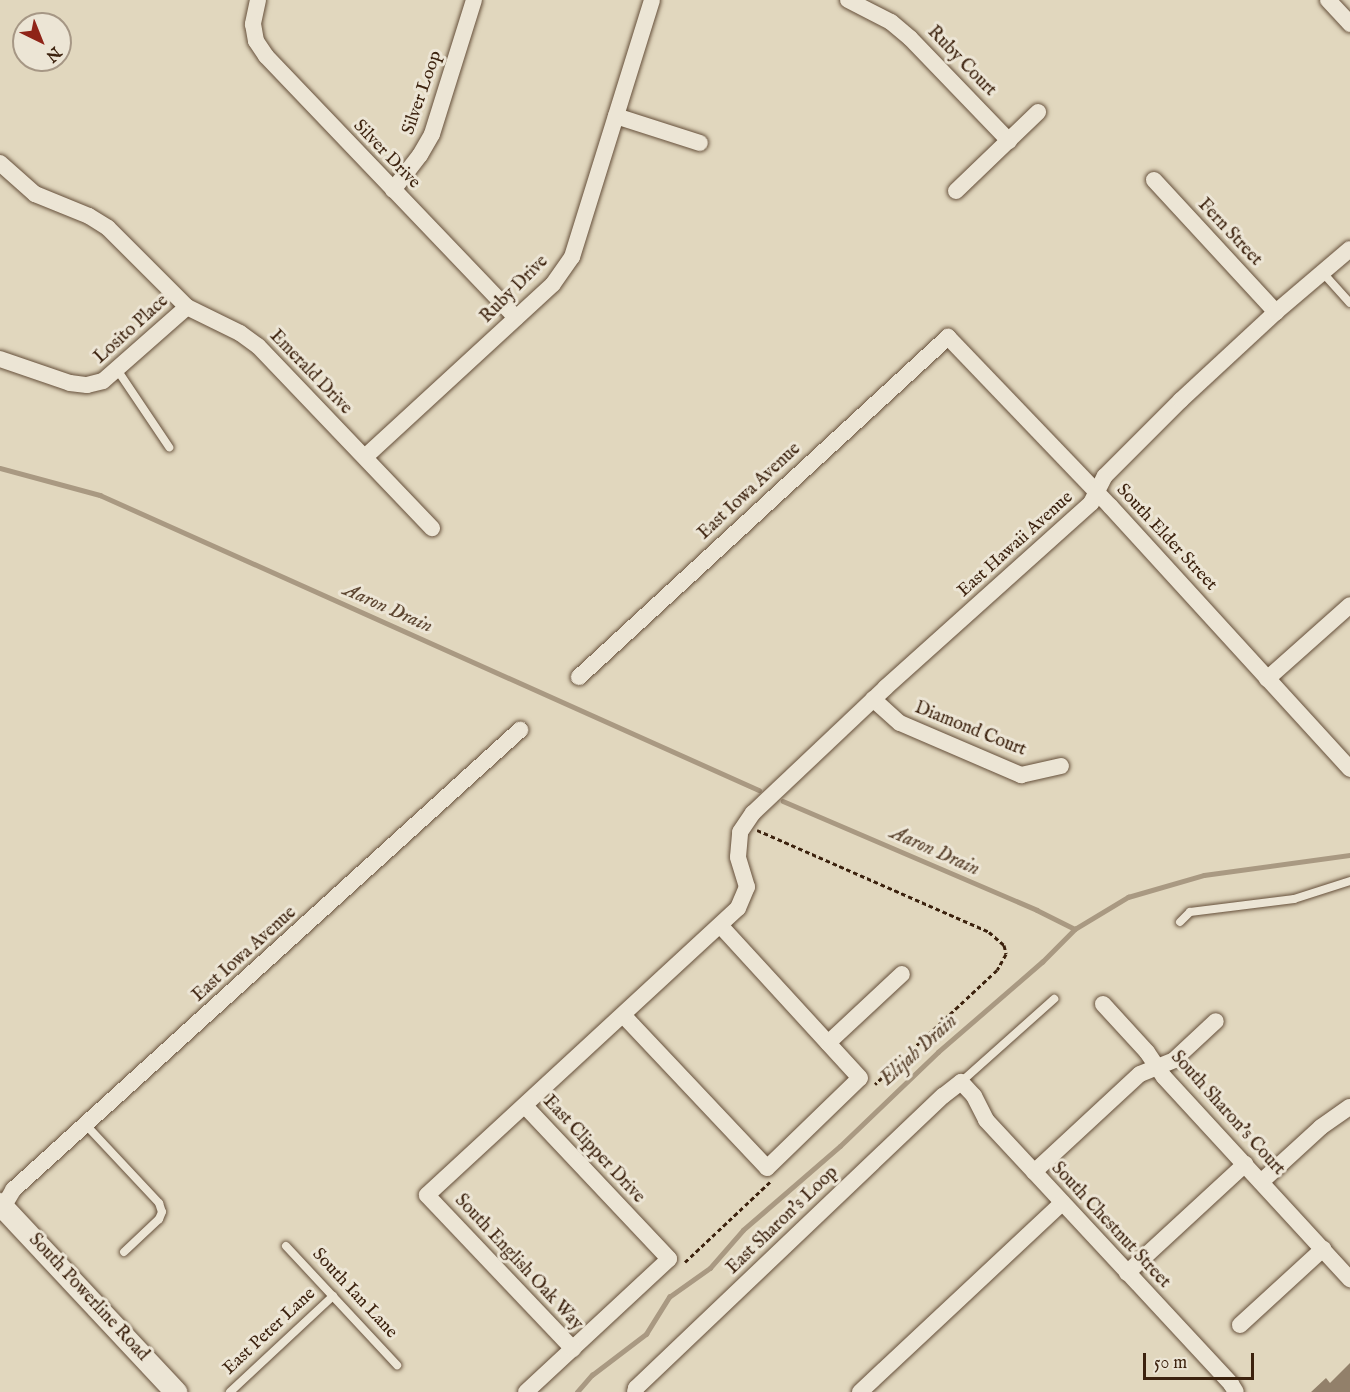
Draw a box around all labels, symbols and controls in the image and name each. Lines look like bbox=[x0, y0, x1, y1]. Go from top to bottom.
north arrow bbox=[12, 12, 72, 72]
street label: Ruby Court bbox=[922, 22, 1000, 102]
text: N bbox=[41, 42, 65, 66]
street label: Silver Loop bbox=[399, 48, 447, 138]
street label: Silver Drive bbox=[348, 116, 424, 194]
street label: Fern Street bbox=[1192, 195, 1266, 271]
street label: Ruby Drive bbox=[477, 252, 553, 328]
street label: Losito Place bbox=[90, 291, 174, 369]
street label: Emerald Drive bbox=[264, 326, 356, 420]
street label: East Iowa Avenue bbox=[694, 439, 806, 545]
street label: South Elder Street bbox=[1111, 480, 1221, 596]
street label: East Hawaii Avenue bbox=[954, 488, 1078, 602]
water label: Aaron Drain bbox=[340, 578, 436, 638]
street label: Diamond Court bbox=[911, 698, 1029, 762]
water label: Aaron Drain bbox=[887, 821, 983, 881]
street label: East Iowa Avenue bbox=[189, 903, 301, 1007]
water label: Elijah Drain bbox=[876, 1009, 962, 1091]
street label: South Sharon's Court bbox=[1165, 1047, 1289, 1181]
street label: East Clipper Drive bbox=[538, 1092, 648, 1208]
street label: South Chestnut Street bbox=[1046, 1158, 1174, 1294]
street label: East Sharon's Loop bbox=[723, 1162, 843, 1280]
street label: South English Oak Way bbox=[449, 1191, 587, 1335]
street label: South Powerline Road bbox=[23, 1230, 153, 1366]
street label: South Ian Lane bbox=[307, 1244, 401, 1344]
street label: East Peter Lane bbox=[219, 1284, 321, 1380]
scale bar bbox=[1146, 1341, 1257, 1379]
text: 50 m bbox=[1154, 1352, 1187, 1375]

